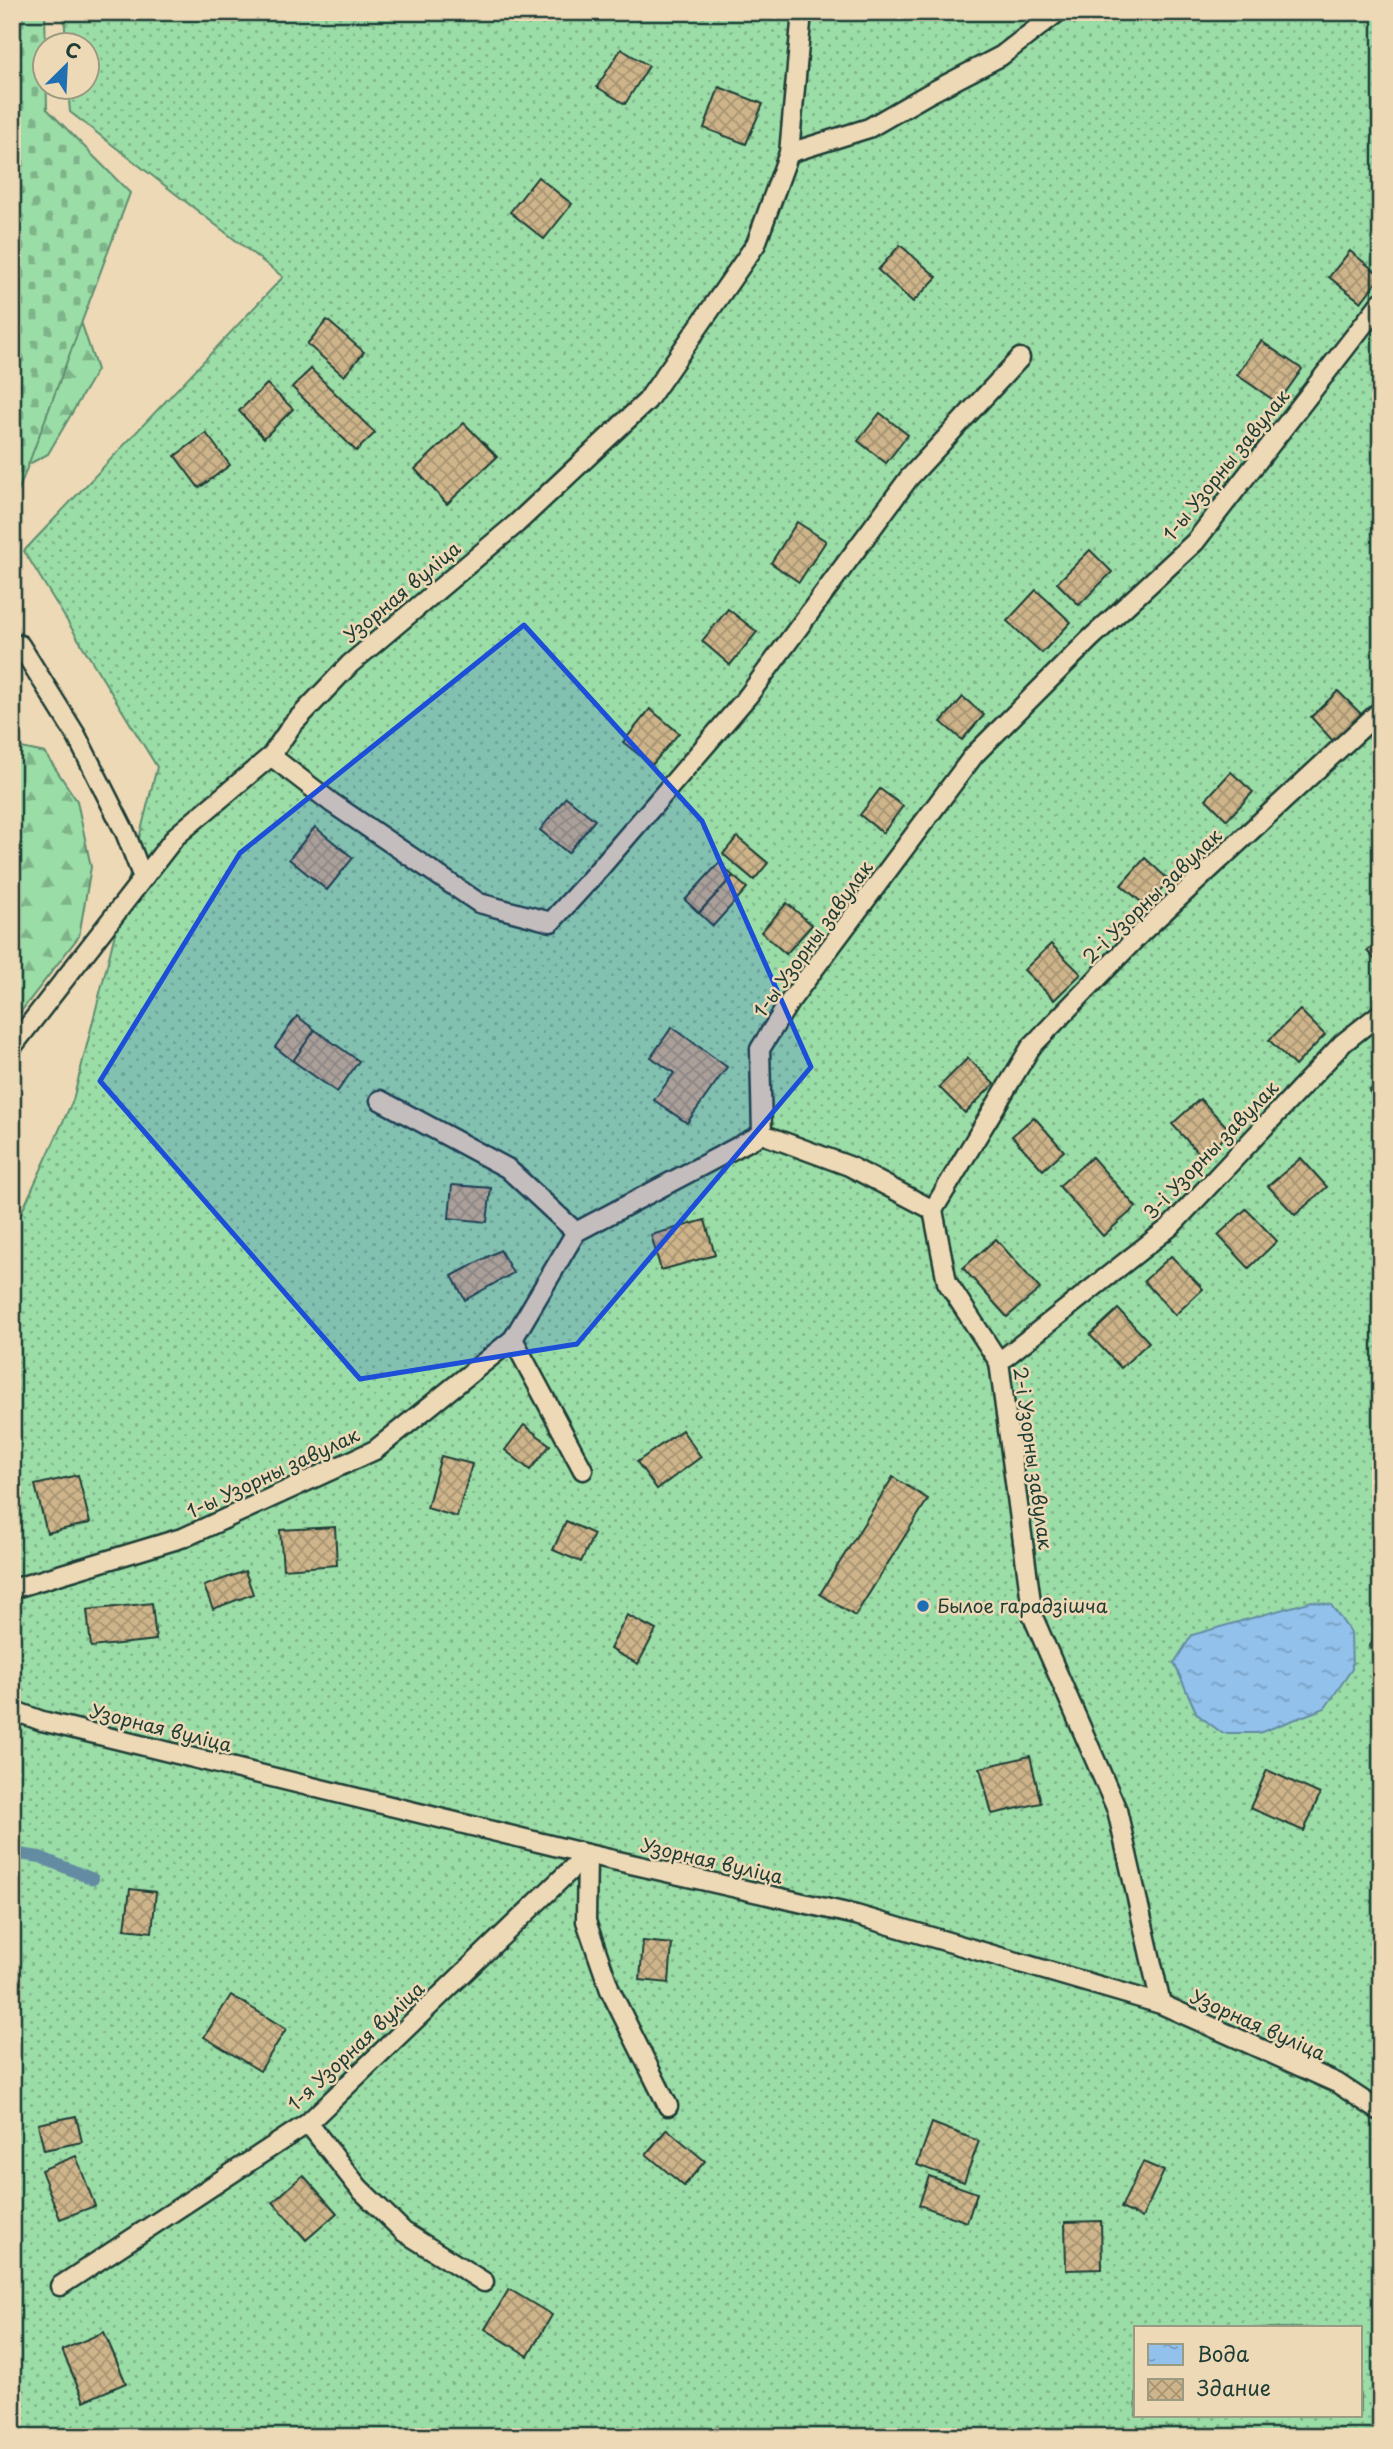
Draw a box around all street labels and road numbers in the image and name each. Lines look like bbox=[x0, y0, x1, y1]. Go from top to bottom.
street label: 1-ы Узорны завулак bbox=[1155, 382, 1296, 546]
street label: Узорная вуліца bbox=[337, 534, 466, 649]
street label: 2-і Узорны завулак bbox=[1075, 821, 1228, 969]
street label: 1-ы Узорны завулак bbox=[746, 854, 879, 1023]
street label: 3-і Узорны завулак bbox=[1136, 1073, 1285, 1225]
street label: 2-і Узорны завулак bbox=[1007, 1365, 1061, 1552]
street label: 1-ы Узорны завулак bbox=[182, 1419, 364, 1524]
street label: Узорная вуліца bbox=[87, 1696, 235, 1758]
street label: Узорная вуліца bbox=[638, 1830, 786, 1890]
street label: 1-я Узорная вуліца bbox=[280, 1974, 430, 2116]
street label: Узорная вуліца bbox=[1186, 1982, 1331, 2067]

